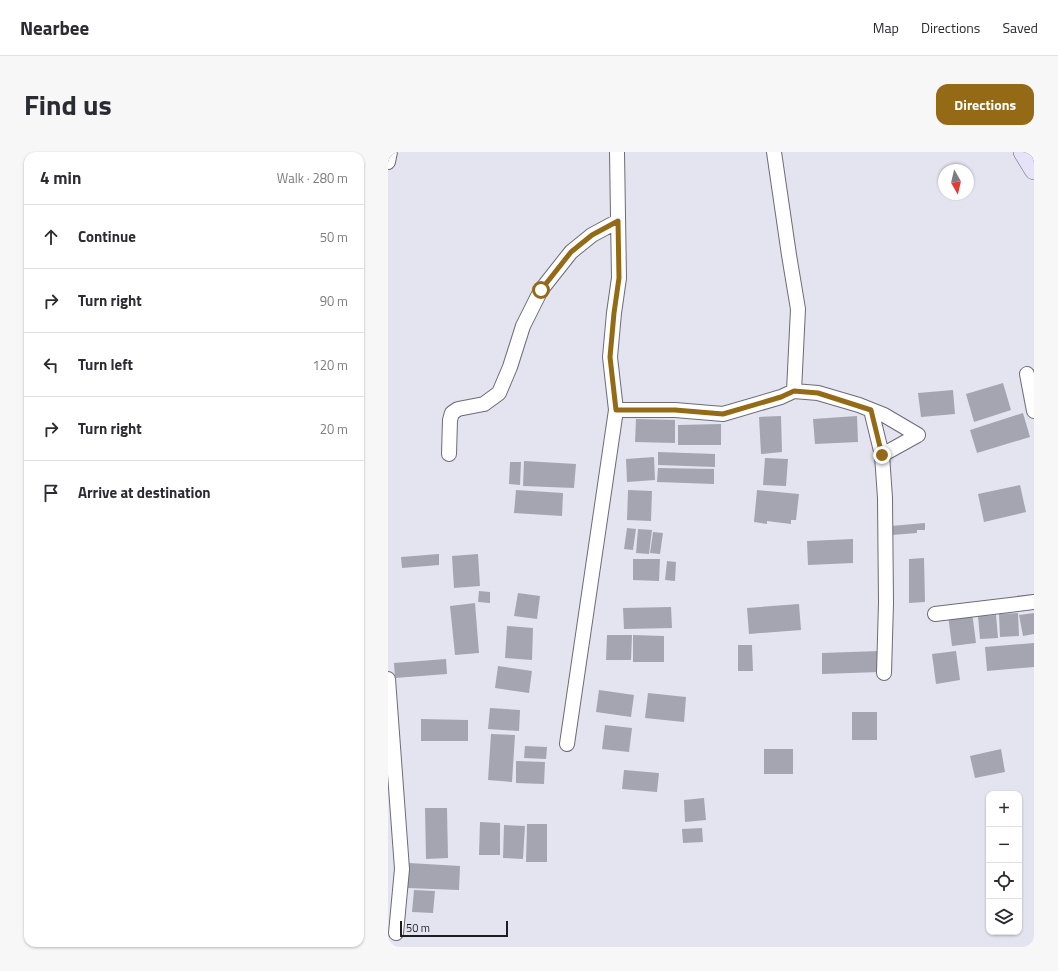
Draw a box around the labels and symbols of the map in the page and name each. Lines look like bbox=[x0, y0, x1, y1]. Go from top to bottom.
north arrow bbox=[938, 164, 974, 200]
route start bbox=[532, 281, 550, 299]
route end bbox=[873, 446, 891, 464]
scale bar bbox=[400, 919, 508, 938]

